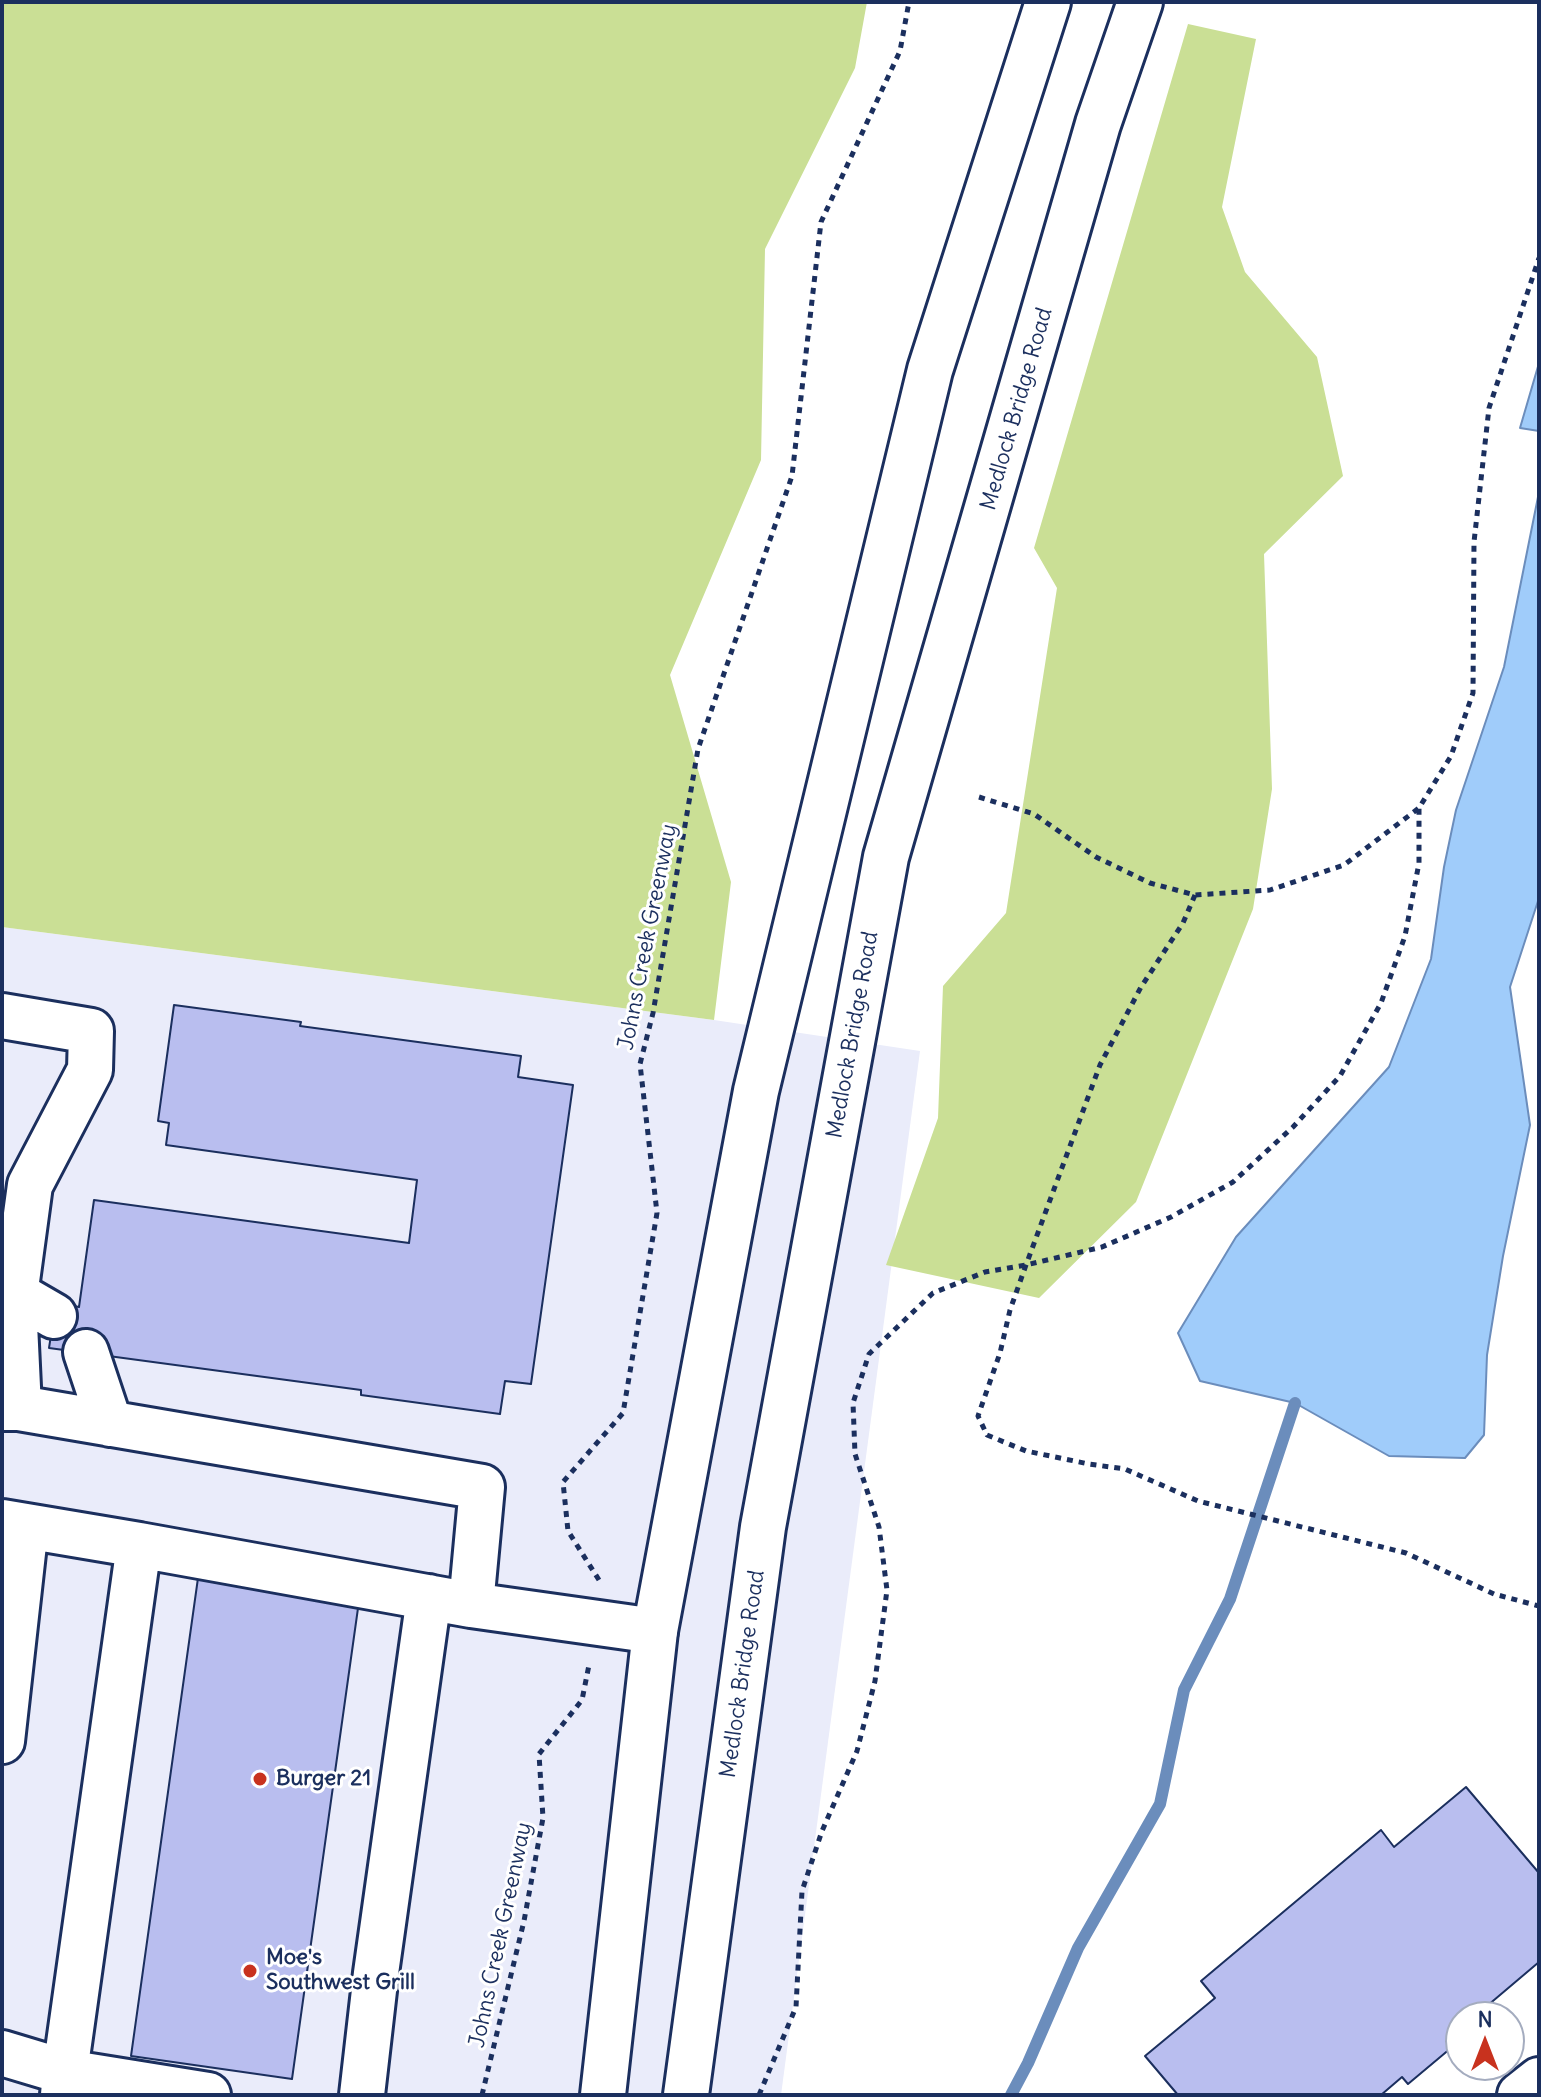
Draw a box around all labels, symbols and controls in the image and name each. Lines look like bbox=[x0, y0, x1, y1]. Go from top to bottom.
street label: Medlock Bridge Road bbox=[975, 305, 1059, 513]
street label: Johns Creek Greenway bbox=[613, 822, 683, 1052]
street label: Medlock Bridge Road bbox=[822, 929, 884, 1141]
street label: Medlock Bridge Road bbox=[715, 1568, 771, 1780]
place label: Burger 21 bbox=[276, 1766, 371, 1792]
marker: Burger 21 bbox=[251, 1770, 269, 1788]
street label: Johns Creek Greenway bbox=[464, 1820, 538, 2050]
place label: Moe's Southwest Grill bbox=[266, 1945, 415, 1996]
marker: Moe's Southwest Grill bbox=[241, 1962, 259, 1980]
north arrow bbox=[1445, 2001, 1525, 2081]
text: N bbox=[1477, 2005, 1493, 2033]

